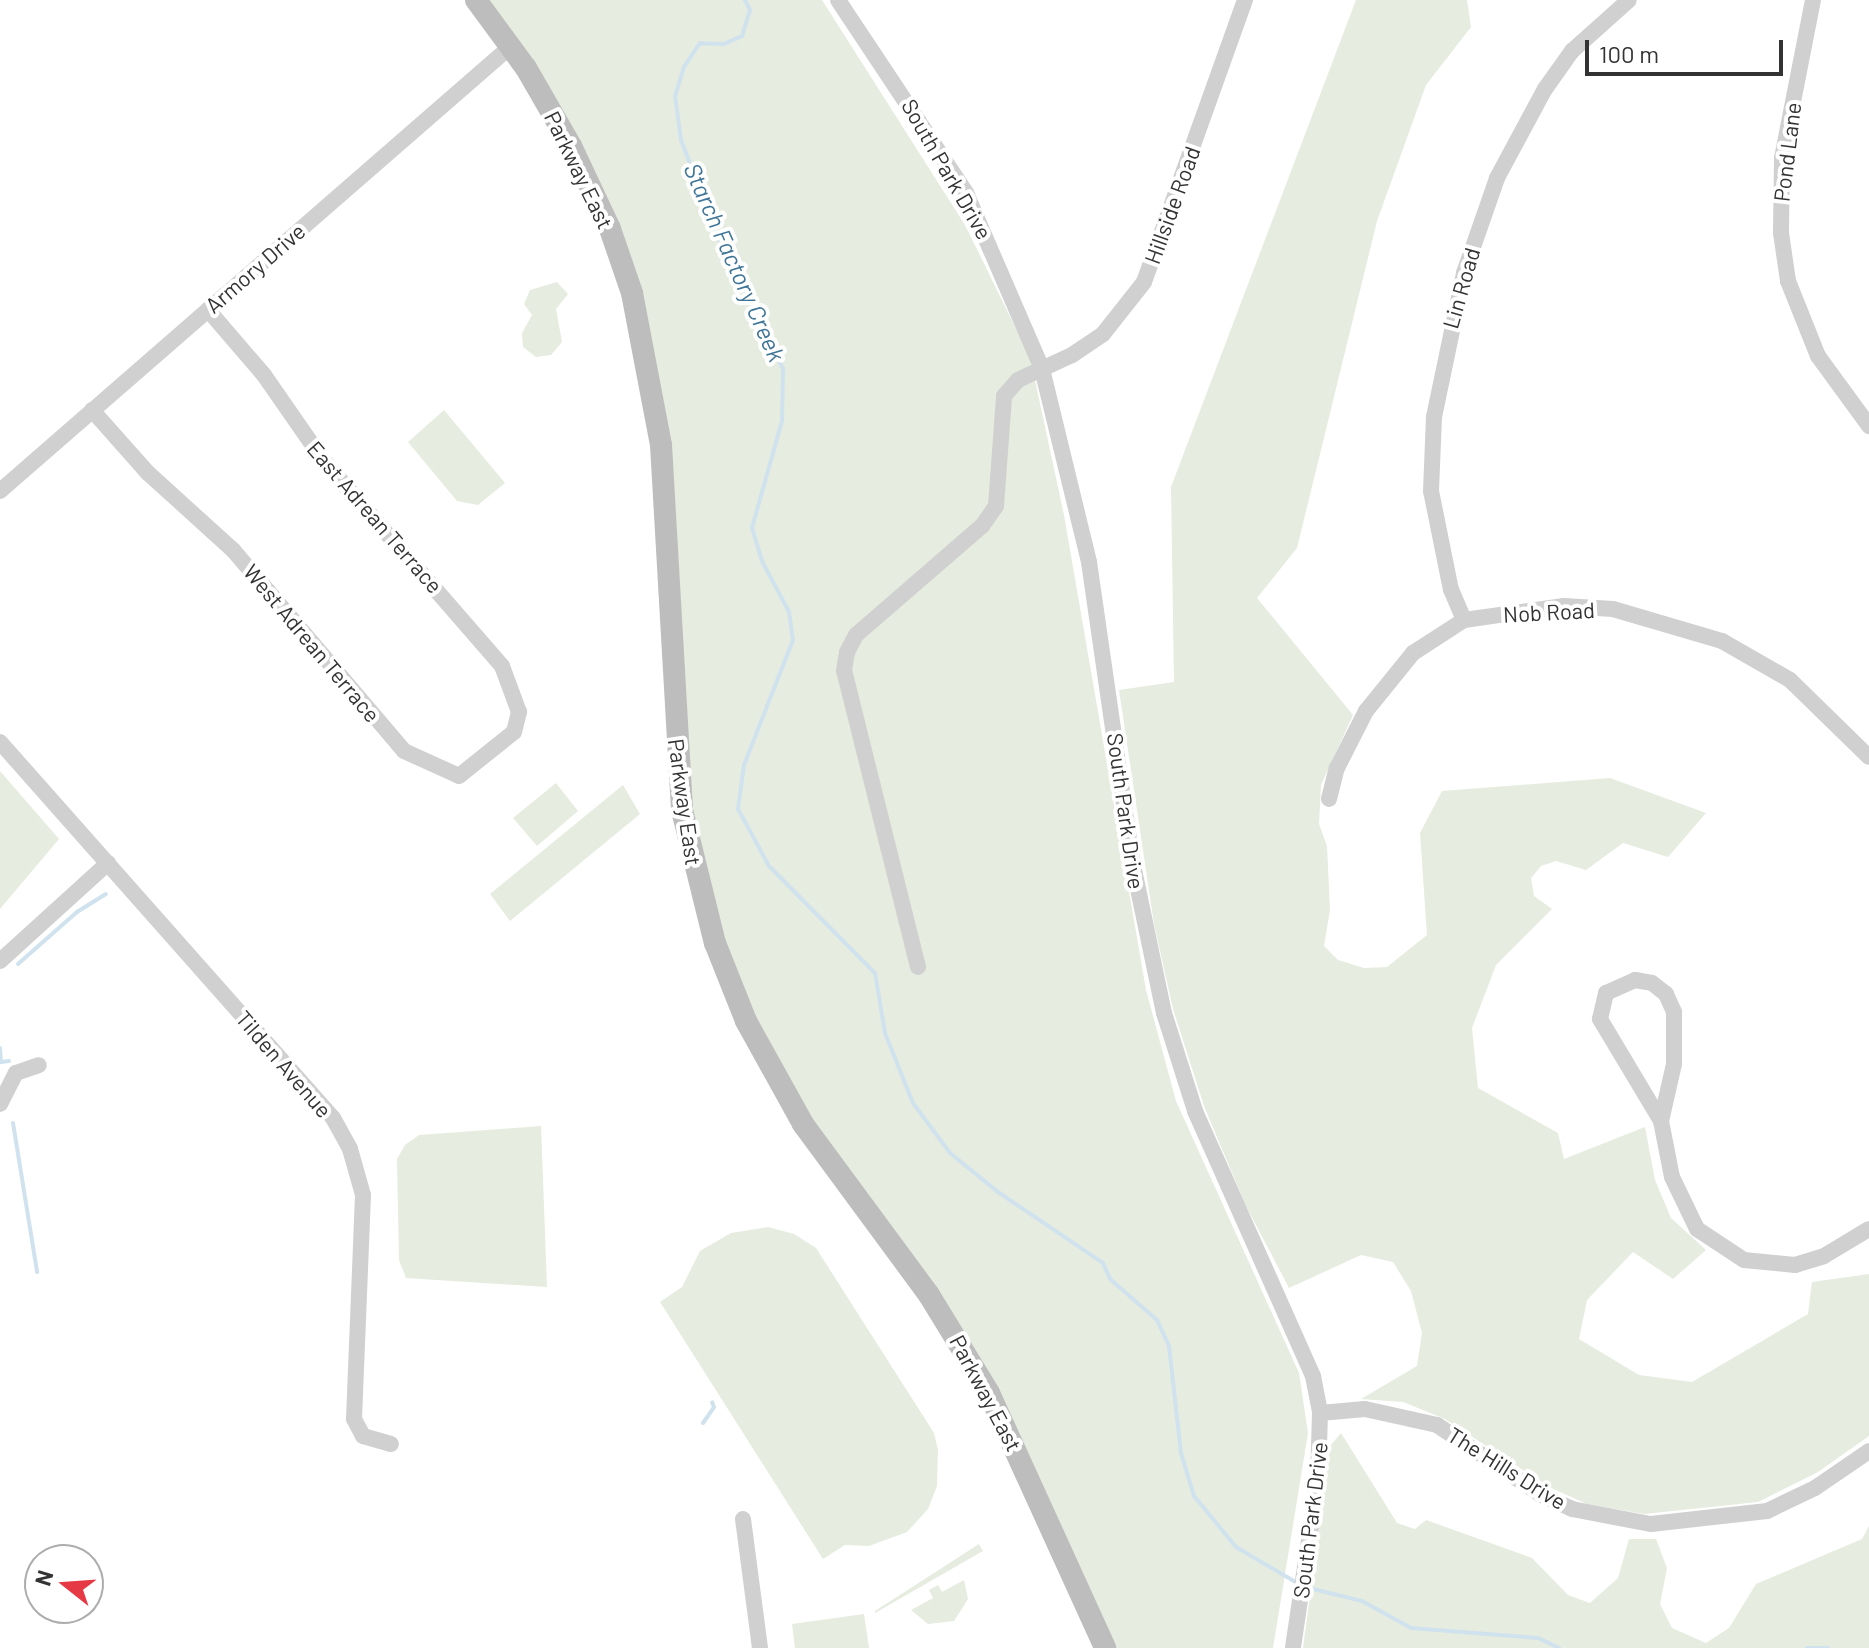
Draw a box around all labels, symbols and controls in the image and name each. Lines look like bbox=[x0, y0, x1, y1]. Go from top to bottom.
scale bar bbox=[1589, 24, 1787, 74]
text: 100 m bbox=[1599, 39, 1659, 68]
street label: South Park Drive bbox=[896, 94, 998, 244]
street label: Pond Lane bbox=[1768, 101, 1806, 203]
street label: Parkway East bbox=[539, 107, 619, 233]
street label: Hillside Road bbox=[1139, 143, 1205, 267]
water label: Starch Factory Creek bbox=[678, 158, 792, 366]
street label: Armory Drive bbox=[200, 218, 310, 318]
street label: Lin Road bbox=[1437, 244, 1485, 332]
street label: East Adrean Terrace bbox=[302, 436, 448, 598]
street label: West Adrean Terrace bbox=[238, 559, 386, 727]
street label: Nob Road bbox=[1502, 596, 1596, 628]
street label: South Park Drive bbox=[1102, 731, 1150, 891]
street label: Parkway East bbox=[663, 737, 707, 867]
street label: Tilden Avenue bbox=[230, 1005, 338, 1123]
street label: Parkway East bbox=[944, 1330, 1028, 1456]
street label: The Hills Drive bbox=[1443, 1421, 1571, 1515]
street label: South Park Drive bbox=[1287, 1440, 1333, 1600]
north arrow bbox=[24, 1544, 104, 1624]
text: N bbox=[28, 1567, 58, 1588]

